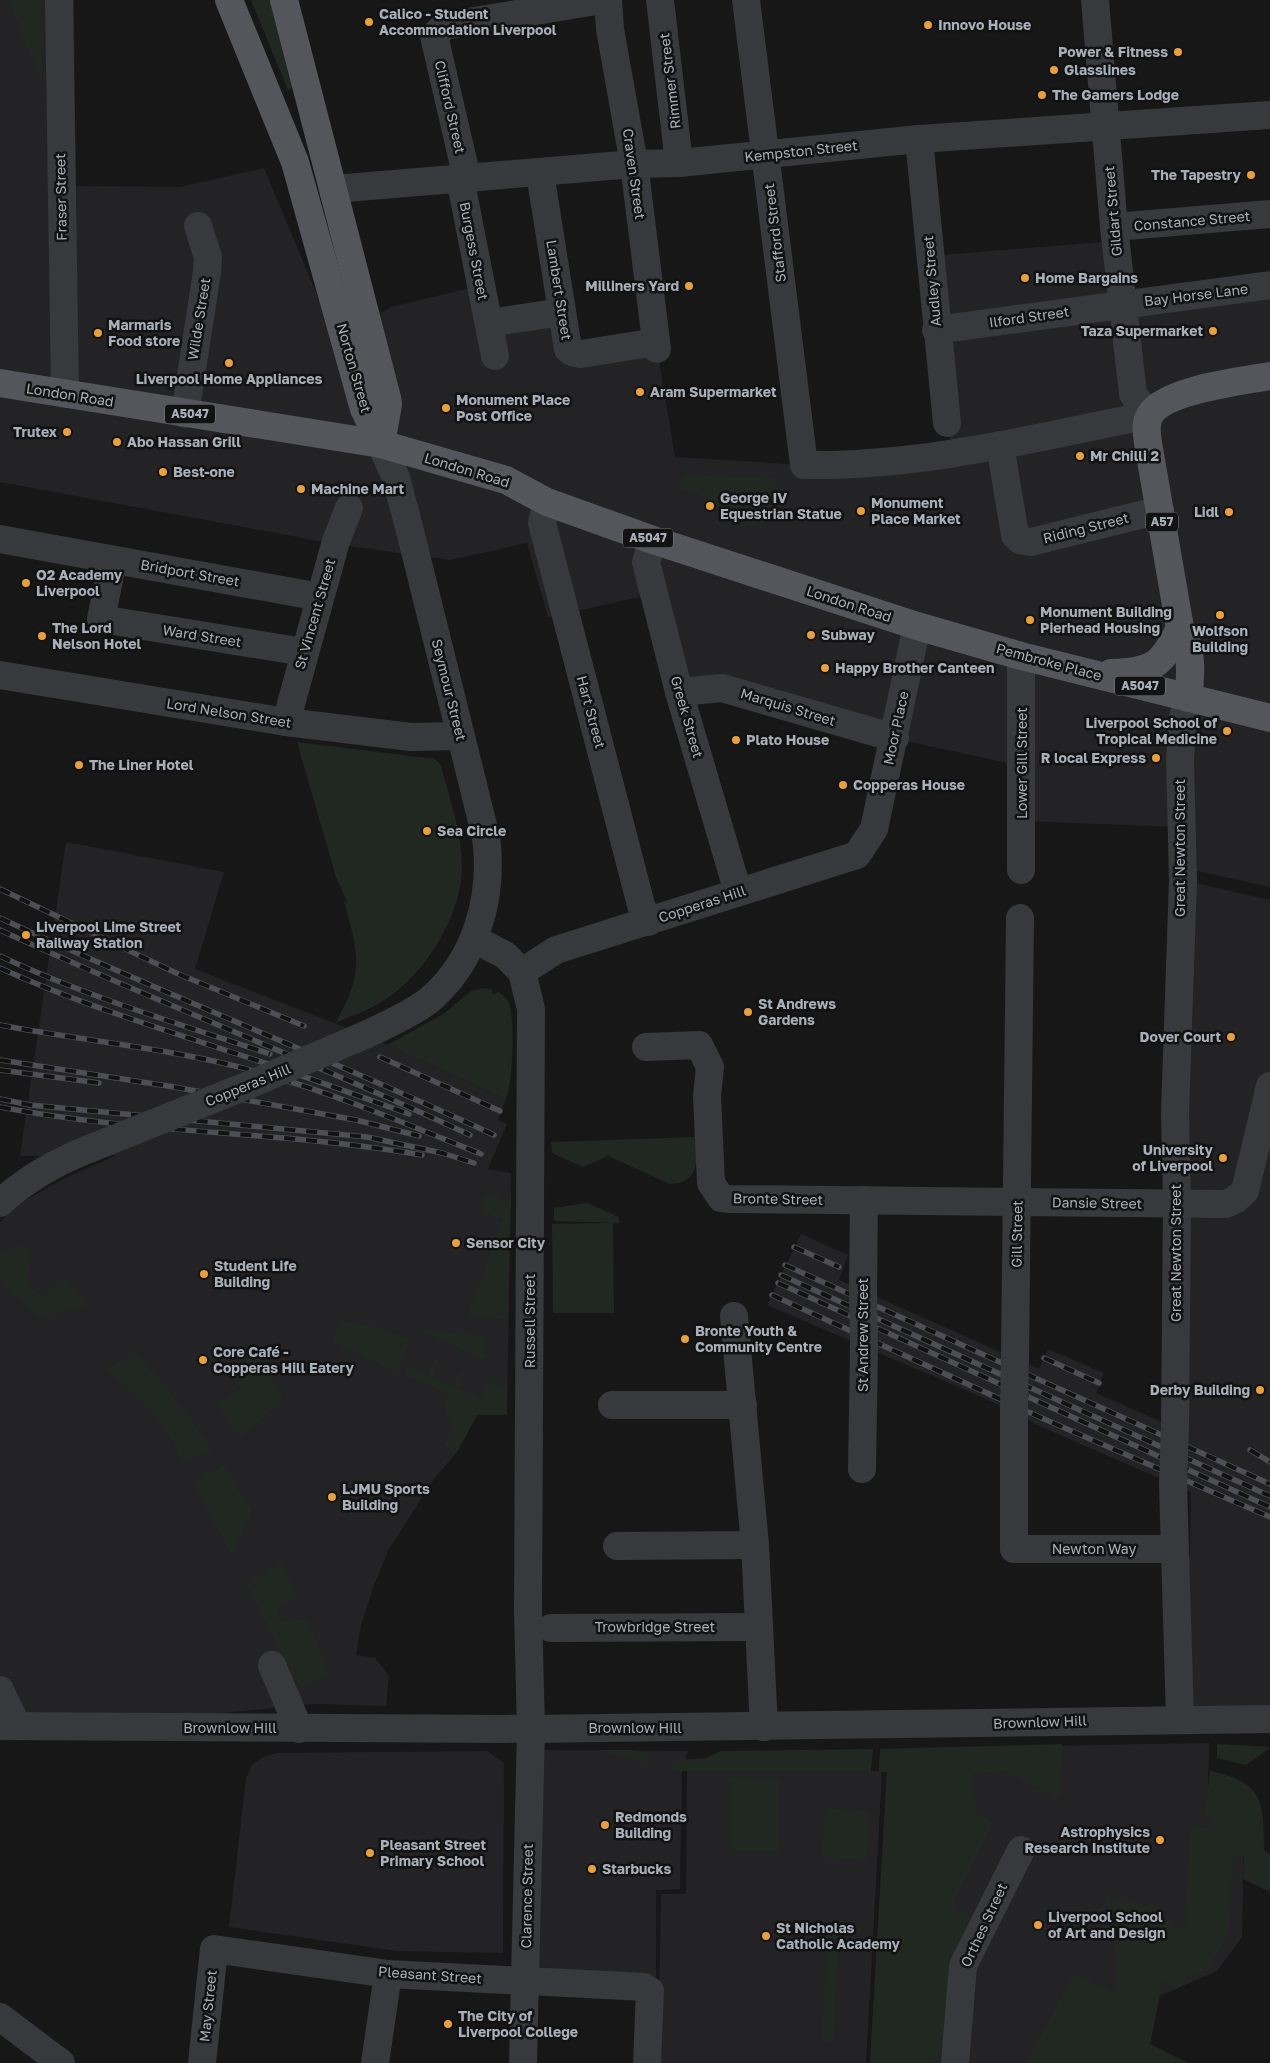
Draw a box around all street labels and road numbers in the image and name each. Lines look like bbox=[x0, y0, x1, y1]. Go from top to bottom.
street label: Rimmer Street bbox=[655, 32, 684, 130]
street label: Clifford Street bbox=[431, 59, 469, 155]
street label: Craven Street bbox=[620, 127, 649, 221]
street label: Kempston Street bbox=[744, 136, 858, 165]
street label: Fraser Street bbox=[51, 153, 70, 241]
street label: Gildart Street bbox=[1100, 165, 1125, 257]
street label: Stafford Street bbox=[760, 183, 789, 284]
street label: Burgess Street bbox=[457, 200, 492, 301]
street label: Constance Street bbox=[1133, 207, 1251, 234]
street label: Audley Street bbox=[919, 235, 944, 327]
street label: Lambert Street bbox=[543, 238, 576, 341]
street label: Wilde Street bbox=[184, 277, 213, 361]
street label: Bay Horse Lane bbox=[1143, 280, 1249, 309]
street label: Ilford Street bbox=[988, 302, 1070, 331]
street label: Norton Street bbox=[334, 321, 375, 415]
street label: London Road bbox=[25, 379, 115, 410]
road number: A5047 bbox=[165, 404, 215, 424]
street label: London Road bbox=[422, 448, 512, 491]
street label: Riding Street bbox=[1041, 509, 1131, 546]
road number: A57 bbox=[1146, 512, 1178, 532]
road number: A5047 bbox=[623, 528, 673, 548]
street label: Bridport Street bbox=[139, 555, 241, 590]
street label: St Vincent Street bbox=[291, 557, 338, 671]
street label: London Road bbox=[805, 582, 894, 625]
street label: Ward Street bbox=[161, 621, 243, 650]
street label: Seymour Street bbox=[429, 637, 470, 743]
street label: Pembroke Place bbox=[995, 639, 1104, 684]
street label: Hart Street bbox=[574, 674, 609, 750]
street label: Greek Street bbox=[668, 674, 707, 760]
road number: A5047 bbox=[1115, 676, 1165, 696]
street label: Marquis Street bbox=[739, 684, 838, 729]
street label: Moor Place bbox=[879, 689, 912, 766]
street label: Lord Nelson Street bbox=[165, 694, 293, 731]
street label: Lower Gill Street bbox=[1013, 707, 1030, 819]
street label: Great Newton Street bbox=[1171, 779, 1188, 917]
street label: Copperas Hill bbox=[656, 881, 748, 926]
street label: Copperas Hill bbox=[203, 1060, 293, 1109]
street label: Great Newton Street bbox=[1167, 1184, 1184, 1322]
street label: Bronte Street bbox=[733, 1189, 823, 1208]
street label: Dansie Street bbox=[1052, 1193, 1142, 1212]
street label: Gill Street bbox=[1007, 1200, 1026, 1268]
street label: Russell Street bbox=[521, 1274, 538, 1368]
street label: St Andrew Street bbox=[854, 1278, 871, 1392]
street label: Newton Way bbox=[1052, 1540, 1137, 1557]
street label: Trowbridge Street bbox=[595, 1618, 715, 1635]
street label: Brownlow Hill bbox=[993, 1711, 1087, 1732]
street label: Brownlow Hill bbox=[183, 1719, 277, 1736]
street label: Brownlow Hill bbox=[588, 1719, 682, 1736]
street label: Clarence Street bbox=[517, 1844, 536, 1948]
street label: Orthes Street bbox=[957, 1880, 1010, 1970]
street label: Pleasant Street bbox=[378, 1962, 482, 1987]
street label: May Street bbox=[195, 1969, 220, 2043]

